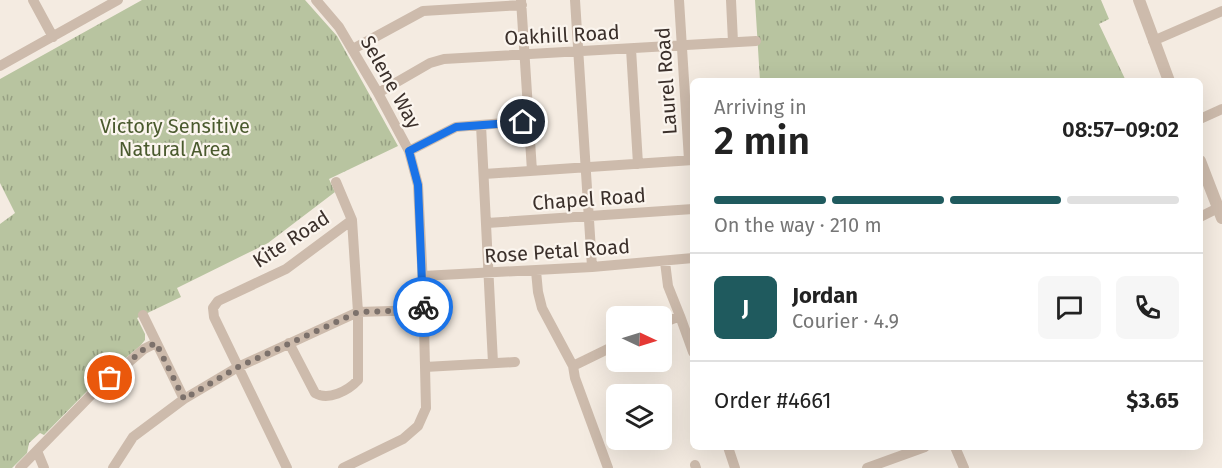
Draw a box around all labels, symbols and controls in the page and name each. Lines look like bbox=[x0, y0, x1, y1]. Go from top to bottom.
street label: Oakhill Road bbox=[504, 20, 620, 50]
street label: Laurel Road bbox=[650, 26, 682, 136]
street label: Selene Way bbox=[356, 31, 426, 133]
text: Arriving in bbox=[714, 95, 807, 119]
pin bbox=[497, 96, 548, 147]
icon: home bbox=[506, 105, 539, 138]
park label: Victory Sensitive Natural Area bbox=[100, 114, 250, 161]
text: 08:57–09:02 bbox=[1062, 116, 1179, 143]
text: 2 min bbox=[714, 118, 810, 164]
street label: Chapel Road bbox=[531, 183, 647, 215]
street label: Kite Road bbox=[248, 205, 334, 273]
text: On the way · 210 m bbox=[714, 213, 882, 237]
street label: Rose Petal Road bbox=[483, 234, 631, 268]
button: chat bbox=[1038, 276, 1101, 339]
button: phone bbox=[1116, 276, 1179, 339]
courier bbox=[393, 277, 453, 337]
text: Jordan bbox=[792, 282, 858, 309]
icon: bike bbox=[407, 291, 440, 324]
text: J bbox=[742, 294, 749, 321]
north arrow bbox=[606, 306, 672, 372]
map controls bbox=[606, 306, 672, 450]
text: Courier · 4.9 bbox=[792, 309, 899, 333]
pin bbox=[84, 352, 135, 403]
icon: bag bbox=[93, 361, 126, 394]
button: layers bbox=[606, 384, 672, 450]
text: Order #4661 bbox=[714, 387, 832, 414]
text: $3.65 bbox=[1126, 387, 1179, 414]

